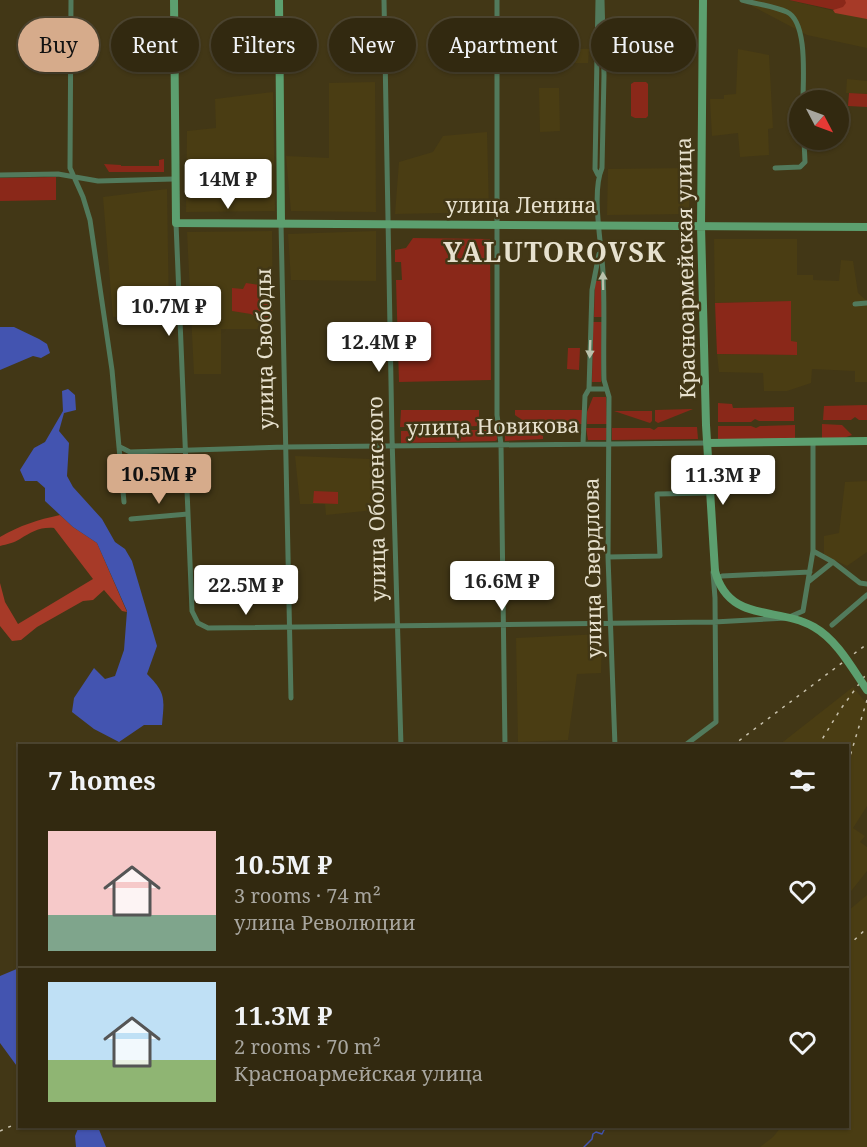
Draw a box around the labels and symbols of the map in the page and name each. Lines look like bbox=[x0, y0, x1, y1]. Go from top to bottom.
north arrow bbox=[789, 90, 849, 150]
street label: Красноармейская улица bbox=[669, 137, 701, 399]
pin: 14M ₽ bbox=[186, 159, 270, 210]
street label: улица Ленина bbox=[445, 191, 597, 219]
district label: YALUTOROVSK bbox=[443, 233, 667, 270]
street label: улица Свободы bbox=[249, 268, 279, 430]
one-way arrow bbox=[598, 271, 608, 290]
pin: 10.7M ₽ bbox=[114, 286, 224, 337]
pin: 12.4M ₽ bbox=[324, 322, 434, 373]
one-way arrow bbox=[585, 340, 595, 359]
street label: улица Оболенского bbox=[360, 396, 392, 602]
street label: улица Новикова bbox=[406, 410, 580, 442]
pin: 10.5M ₽ bbox=[104, 454, 214, 505]
pin: 11.3M ₽ bbox=[668, 455, 778, 506]
street label: улица Свердлова bbox=[576, 477, 608, 659]
pin: 16.6M ₽ bbox=[447, 561, 557, 612]
pin: 22.5M ₽ bbox=[191, 565, 301, 616]

